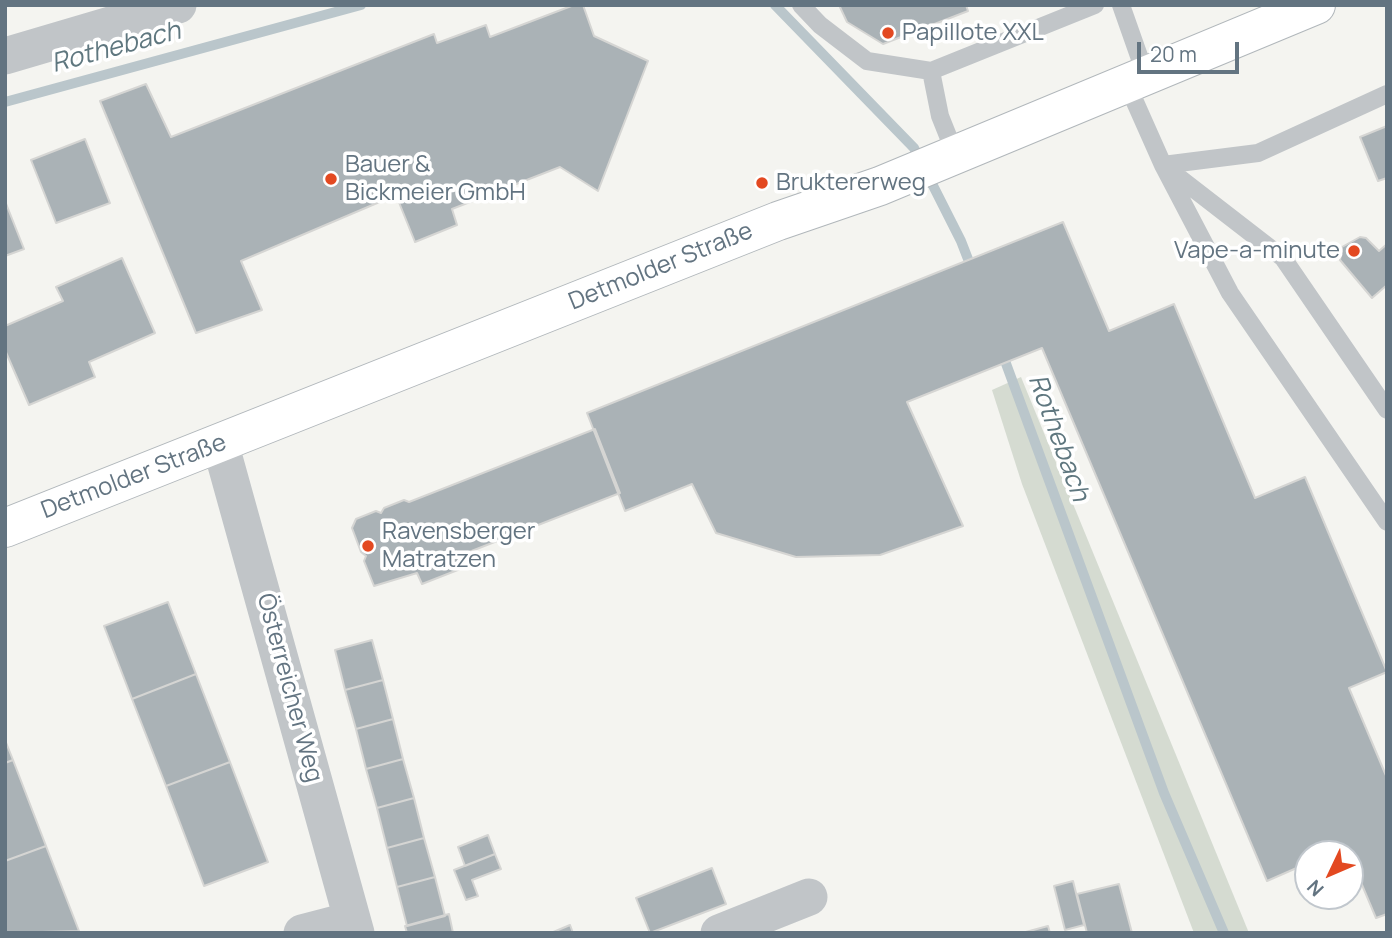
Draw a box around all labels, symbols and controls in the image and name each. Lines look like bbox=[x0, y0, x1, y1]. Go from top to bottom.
water label: Rothebach bbox=[48, 16, 184, 80]
place label: Papillote XXL bbox=[902, 19, 1044, 47]
marker: Papillote XXL bbox=[880, 25, 896, 41]
scale bar bbox=[1140, 28, 1242, 72]
text: 20 m bbox=[1150, 40, 1197, 68]
place label: Bauer & Bickmeier GmbH bbox=[345, 151, 526, 207]
place label: Bruktererweg bbox=[776, 169, 926, 197]
marker: Bauer & Bickmeier GmbH bbox=[323, 171, 339, 187]
marker: Bruktererweg bbox=[754, 175, 770, 191]
street label: Detmolder Straße bbox=[565, 217, 757, 317]
place label: Vape-a-minute bbox=[1174, 237, 1340, 265]
marker: Vape-a-minute bbox=[1346, 243, 1362, 259]
water label: Rothebach bbox=[1021, 370, 1095, 506]
street label: Detmolder Straße bbox=[37, 428, 231, 526]
place label: Ravensberger Matratzen bbox=[382, 518, 536, 574]
marker: Ravensberger Matratzen bbox=[360, 538, 376, 554]
street label: Österreicher Weg bbox=[250, 591, 328, 785]
north arrow bbox=[1294, 840, 1364, 910]
text: N bbox=[1301, 874, 1329, 902]

